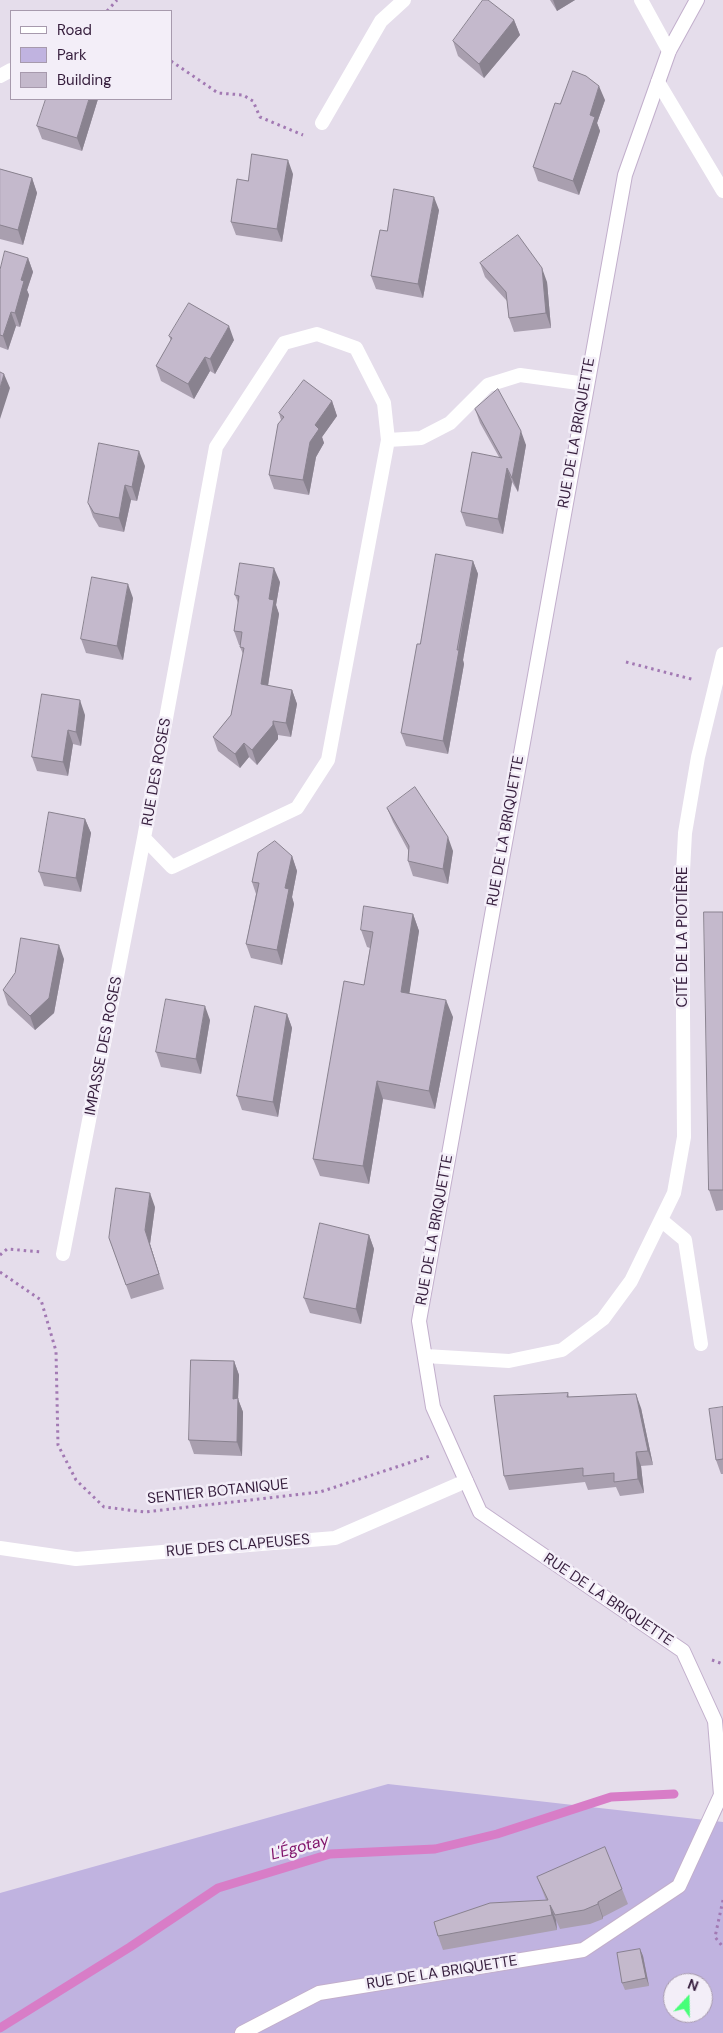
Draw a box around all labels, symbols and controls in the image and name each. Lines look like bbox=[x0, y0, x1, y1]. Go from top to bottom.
legend bbox=[10, 10, 172, 100]
text: Road bbox=[57, 20, 92, 40]
text: Park bbox=[57, 45, 87, 65]
text: Building bbox=[57, 70, 112, 90]
street label: RUE DE LA BRIQUETTE bbox=[555, 356, 599, 510]
street label: RUE DES ROSES bbox=[139, 717, 175, 827]
street label: RUE DE LA BRIQUETTE bbox=[484, 754, 528, 908]
street label: CITÉ DE LA PIOTIÈRE bbox=[674, 867, 692, 1007]
street label: IMPASSE DES ROSES bbox=[82, 975, 126, 1117]
street label: RUE DE LA BRIQUETTE bbox=[413, 1153, 457, 1307]
street label: SENTIER BOTANIQUE bbox=[146, 1476, 290, 1508]
street label: RUE DES CLAPEUSES bbox=[165, 1531, 311, 1561]
street label: RUE DE LA BRIQUETTE bbox=[540, 1550, 676, 1650]
water label: L'Égotay bbox=[269, 1831, 331, 1865]
street label: RUE DE LA BRIQUETTE bbox=[365, 1952, 519, 1994]
north arrow bbox=[663, 1973, 713, 2023]
text: N bbox=[685, 1975, 701, 1995]

